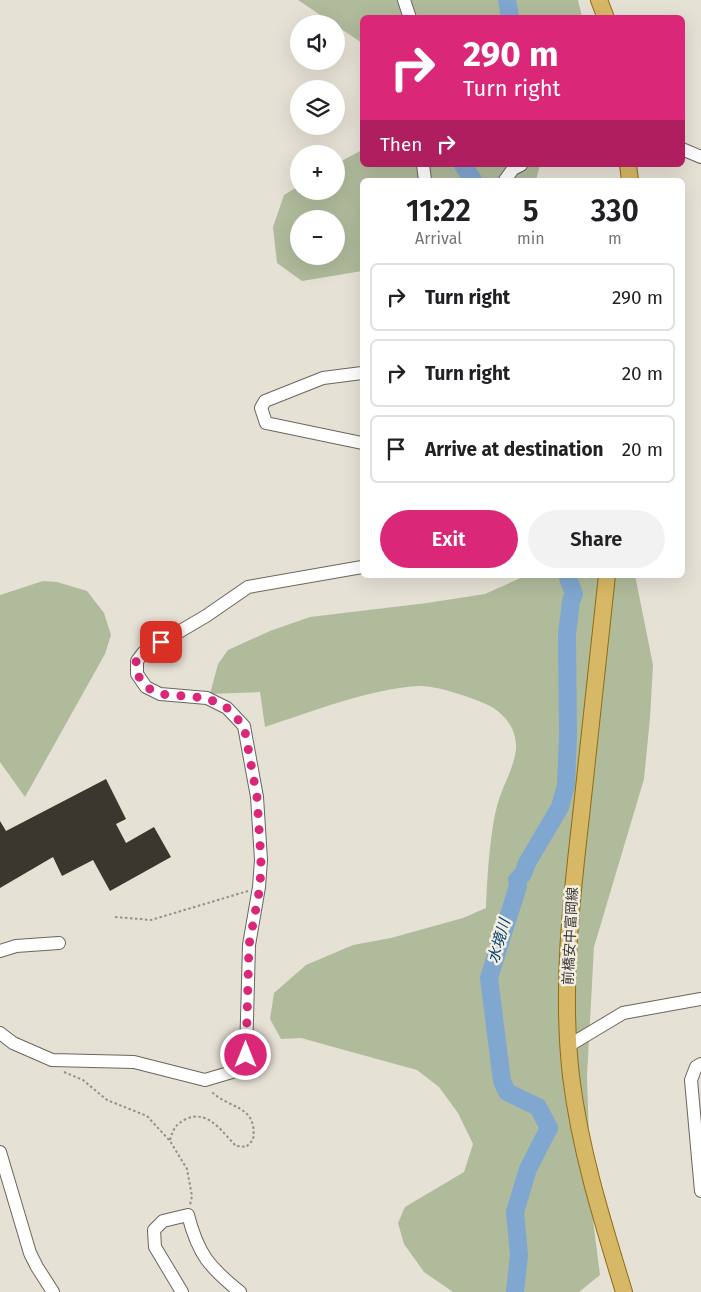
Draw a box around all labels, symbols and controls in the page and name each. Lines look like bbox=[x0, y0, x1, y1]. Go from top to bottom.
map controls bbox=[290, 15, 345, 265]
button: sound bbox=[290, 15, 345, 70]
text: 290 m bbox=[463, 33, 559, 75]
icon: right bbox=[380, 35, 445, 100]
text: Turn right bbox=[463, 75, 560, 102]
button: layers bbox=[290, 80, 345, 135]
icon: right bbox=[432, 130, 460, 158]
text: Then bbox=[380, 133, 422, 156]
button: + bbox=[290, 145, 345, 200]
text: 11:22 bbox=[406, 193, 471, 229]
text: 5 bbox=[523, 193, 539, 229]
text: 330 bbox=[591, 193, 639, 229]
button: − bbox=[290, 210, 345, 265]
text: Arrival bbox=[415, 229, 462, 248]
text: min bbox=[517, 229, 545, 248]
text: m bbox=[608, 229, 622, 248]
icon: right bbox=[382, 283, 410, 311]
text: Turn right bbox=[425, 286, 510, 309]
text: 290 m bbox=[612, 286, 663, 309]
icon: right bbox=[382, 359, 410, 387]
text: Turn right bbox=[425, 362, 510, 385]
text: 20 m bbox=[622, 362, 663, 385]
icon: arrive bbox=[382, 435, 410, 463]
text: Arrive at destination bbox=[425, 438, 604, 461]
text: 20 m bbox=[622, 438, 663, 461]
button: Exit bbox=[380, 510, 518, 568]
button: Share bbox=[528, 510, 665, 568]
pin bbox=[140, 621, 182, 663]
icon: arrive bbox=[147, 628, 175, 656]
street label: 前橋安中富岡線 bbox=[559, 887, 582, 985]
water label: 水境川 bbox=[484, 915, 514, 965]
position arrow bbox=[219, 1028, 271, 1080]

